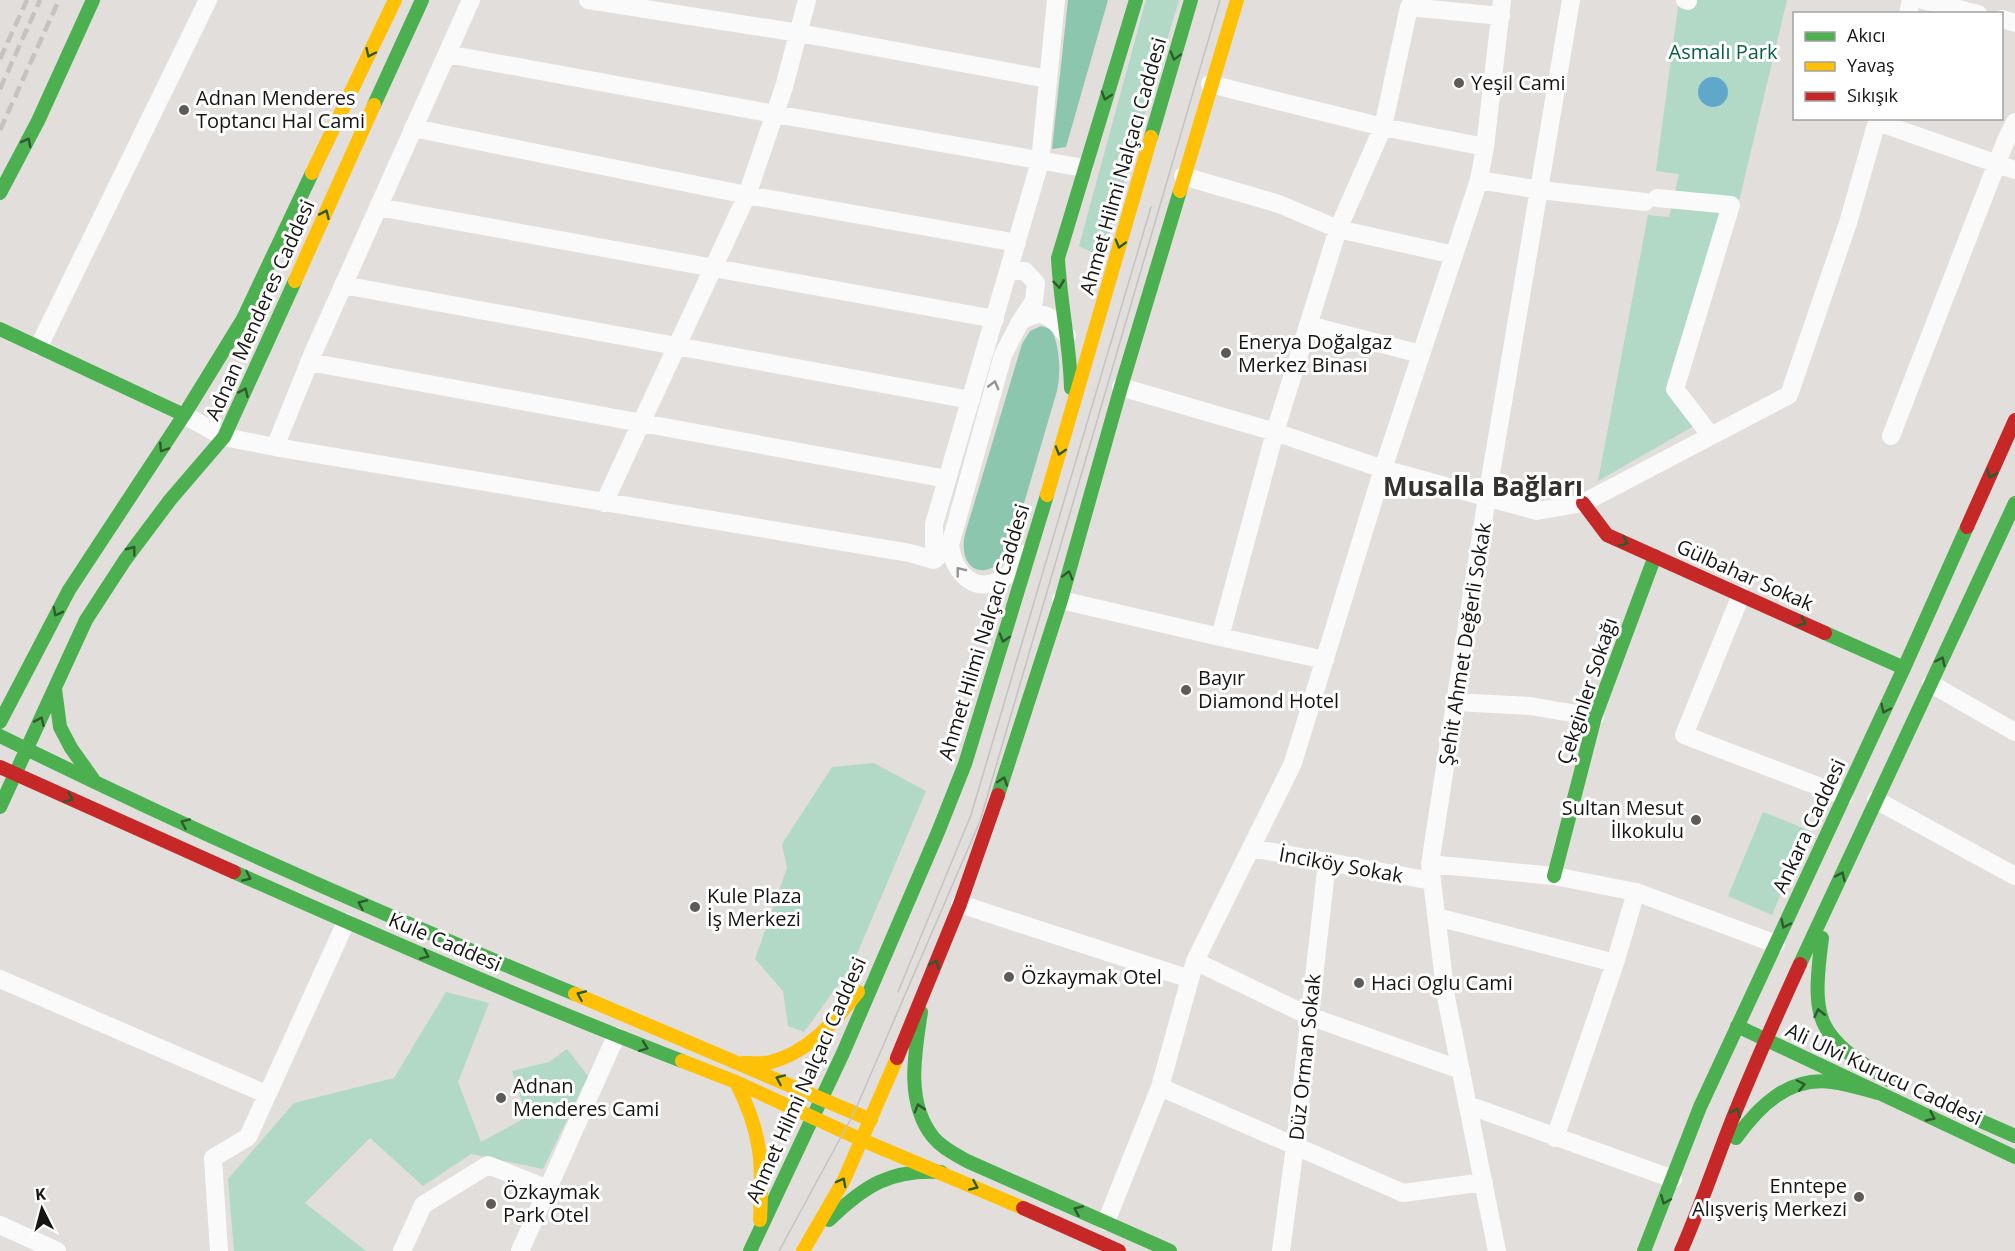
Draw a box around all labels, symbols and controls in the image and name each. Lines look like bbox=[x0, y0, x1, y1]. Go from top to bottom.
legend bbox=[1793, 12, 2003, 120]
text: Akıcı bbox=[1847, 23, 1886, 47]
street label: Ahmet Hilmi Nalçacı Caddesi bbox=[1073, 34, 1172, 298]
park label: Asmalı Park bbox=[1669, 38, 1778, 65]
one-way arrow bbox=[365, 46, 377, 57]
one-way arrow bbox=[1170, 50, 1182, 61]
text: Yavaş bbox=[1847, 53, 1895, 77]
place label: Yeşil Cami bbox=[1471, 69, 1566, 96]
marker: Yeşil Cami bbox=[1452, 76, 1466, 90]
text: Sıkışık bbox=[1847, 83, 1899, 107]
place label: Adnan Menderes Toptancı Hal Cami bbox=[196, 84, 365, 134]
one-way arrow bbox=[1101, 90, 1114, 101]
marker: Adnan Menderes Toptancı Hal Cami bbox=[177, 103, 191, 117]
one-way arrow bbox=[20, 137, 31, 148]
street label: Adnan Menderes Caddesi bbox=[199, 195, 320, 424]
one-way arrow bbox=[318, 210, 330, 221]
one-way arrow bbox=[1115, 238, 1128, 248]
one-way arrow bbox=[1052, 279, 1065, 288]
place label: Enerya Doğalgaz Merkez Binası bbox=[1238, 328, 1392, 378]
marker: Enerya Doğalgaz Merkez Binası bbox=[1219, 346, 1233, 360]
one-way arrow bbox=[987, 380, 999, 391]
one-way arrow bbox=[237, 387, 249, 398]
one-way arrow bbox=[159, 442, 170, 453]
one-way arrow bbox=[1055, 445, 1067, 456]
one-way arrow bbox=[1986, 467, 1998, 478]
district label: Musalla Bağları bbox=[1383, 468, 1583, 504]
street label: Ahmet Hilmi Nalçacı Caddesi bbox=[932, 501, 1035, 763]
street label: Şehit Ahmet Değerli Sokak bbox=[1432, 520, 1497, 767]
street label: Gülbahar Sokak bbox=[1673, 532, 1818, 617]
one-way arrow bbox=[1618, 535, 1629, 547]
one-way arrow bbox=[125, 546, 136, 557]
one-way arrow bbox=[957, 567, 968, 578]
one-way arrow bbox=[1060, 570, 1073, 580]
one-way arrow bbox=[53, 606, 65, 617]
street label: Çekginler Sokağı bbox=[1550, 614, 1623, 768]
one-way arrow bbox=[1796, 615, 1807, 627]
one-way arrow bbox=[999, 632, 1011, 643]
one-way arrow bbox=[1934, 657, 1946, 668]
place label: Bayır Diamond Hotel bbox=[1198, 664, 1339, 714]
marker: Bayır Diamond Hotel bbox=[1179, 683, 1193, 697]
one-way arrow bbox=[1880, 702, 1892, 713]
one-way arrow bbox=[33, 717, 45, 728]
street label: Ankara Caddesi bbox=[1766, 754, 1851, 897]
one-way arrow bbox=[996, 776, 1008, 787]
one-way arrow bbox=[62, 791, 73, 803]
place label: Sultan Mesut İlkokulu bbox=[1562, 794, 1684, 844]
marker: Sultan Mesut İlkokulu bbox=[1689, 813, 1703, 827]
one-way arrow bbox=[180, 818, 191, 830]
street label: İnciköy Sokak bbox=[1277, 840, 1406, 889]
one-way arrow bbox=[240, 870, 251, 882]
one-way arrow bbox=[1834, 872, 1846, 883]
place label: Kule Plaza İş Merkezi bbox=[707, 882, 802, 932]
one-way arrow bbox=[358, 899, 369, 911]
marker: Kule Plaza İş Merkezi bbox=[688, 900, 702, 914]
street label: Kule Caddesi bbox=[385, 906, 506, 977]
one-way arrow bbox=[1780, 917, 1792, 928]
one-way arrow bbox=[419, 948, 430, 960]
street label: Ahmet Hilmi Nalçacı Caddesi bbox=[739, 953, 872, 1207]
one-way arrow bbox=[928, 959, 940, 970]
place label: Özkaymak Otel bbox=[1021, 963, 1162, 990]
place label: Haci Oglu Cami bbox=[1371, 969, 1513, 996]
marker: Özkaymak Otel bbox=[1002, 970, 1016, 984]
street label: Düz Orman Sokak bbox=[1282, 972, 1327, 1142]
marker: Haci Oglu Cami bbox=[1352, 976, 1366, 990]
one-way arrow bbox=[576, 990, 587, 1002]
one-way arrow bbox=[1814, 1008, 1827, 1018]
street label: Ali Ulvi Kurucu Caddesi bbox=[1782, 1016, 1987, 1131]
one-way arrow bbox=[638, 1040, 649, 1052]
place label: Adnan Menderes Cami bbox=[513, 1072, 659, 1122]
one-way arrow bbox=[775, 1075, 786, 1087]
one-way arrow bbox=[1796, 1079, 1806, 1092]
marker: Adnan Menderes Cami bbox=[494, 1091, 508, 1105]
one-way arrow bbox=[914, 1103, 927, 1114]
one-way arrow bbox=[1729, 1107, 1741, 1118]
one-way arrow bbox=[1924, 1110, 1935, 1122]
place label: Enntepe Alışveriş Merkezi bbox=[1692, 1172, 1847, 1222]
place label: Özkaymak Park Otel bbox=[503, 1178, 600, 1228]
one-way arrow bbox=[835, 1178, 846, 1188]
north arrow bbox=[12, 1179, 72, 1239]
one-way arrow bbox=[968, 1179, 979, 1191]
text: K bbox=[34, 1183, 47, 1206]
marker: Enntepe Alışveriş Merkezi bbox=[1852, 1190, 1866, 1204]
one-way arrow bbox=[1660, 1193, 1672, 1204]
marker: Özkaymak Park Otel bbox=[484, 1197, 498, 1211]
one-way arrow bbox=[1073, 1205, 1084, 1217]

